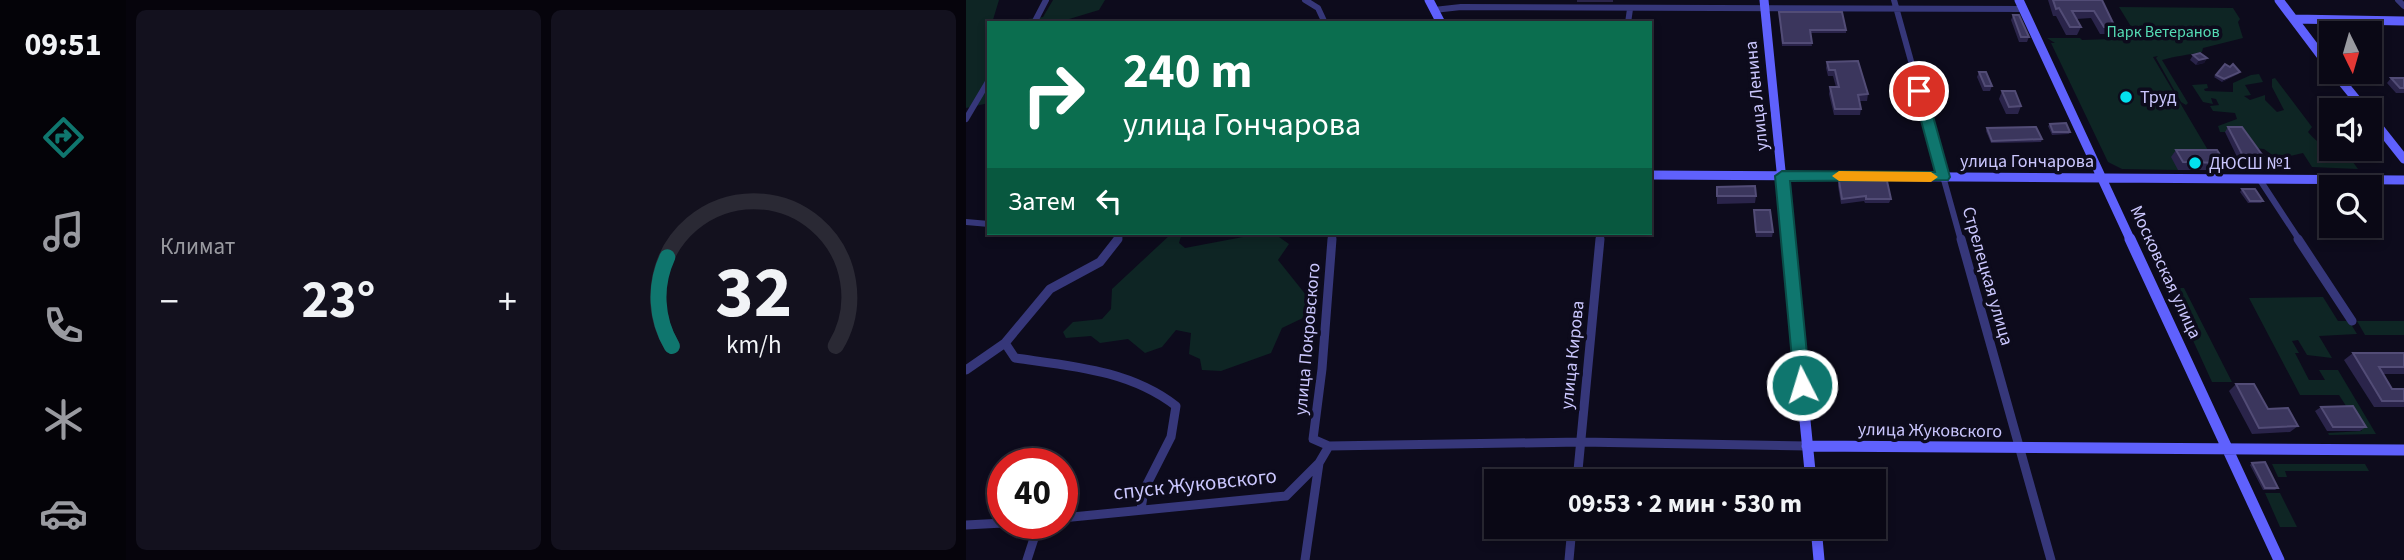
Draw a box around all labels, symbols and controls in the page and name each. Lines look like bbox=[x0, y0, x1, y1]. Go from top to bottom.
park label: Парк Ветеранов bbox=[2106, 21, 2220, 43]
north arrow bbox=[2319, 21, 2382, 84]
map controls bbox=[2319, 21, 2382, 238]
text: 09:51 bbox=[24, 22, 102, 68]
text: 240 m bbox=[1123, 37, 1252, 107]
street label: улица Ленина bbox=[1738, 40, 1775, 152]
icon: right bbox=[1008, 49, 1099, 140]
pin bbox=[1889, 61, 1949, 121]
icon: arrive bbox=[1900, 72, 1938, 110]
place label: Труд bbox=[2140, 85, 2177, 110]
marker: Труд bbox=[2118, 89, 2134, 105]
button: sound bbox=[2319, 98, 2382, 161]
text: улица Гончарова bbox=[1123, 102, 1361, 148]
icon: directions bbox=[39, 113, 88, 162]
street label: улица Гончарова bbox=[1960, 149, 2094, 174]
place label: ДЮСШ №1 bbox=[2209, 151, 2291, 176]
marker: ДЮСШ №1 bbox=[2187, 155, 2203, 171]
button: search bbox=[2319, 175, 2382, 238]
icon: left bbox=[1090, 182, 1128, 220]
text: Затем bbox=[1008, 183, 1076, 220]
street label: Московская улица bbox=[2124, 201, 2207, 343]
street label: Стрелецкая улица bbox=[1956, 204, 2019, 348]
icon: music bbox=[39, 207, 88, 256]
text: Климат bbox=[160, 230, 235, 263]
text: 32 bbox=[715, 241, 792, 345]
street label: улица Покровского bbox=[1288, 262, 1327, 416]
text: 23° bbox=[302, 264, 375, 338]
text: − bbox=[160, 275, 179, 329]
text: + bbox=[498, 275, 517, 329]
street label: улица Кирова bbox=[1554, 299, 1591, 411]
icon: phone bbox=[39, 301, 88, 350]
text: km/h bbox=[726, 327, 781, 363]
position arrow bbox=[1765, 348, 1839, 422]
icon: climate bbox=[39, 395, 88, 444]
street label: улица Жуковского bbox=[1858, 417, 2002, 444]
speed limit sign: 40 bbox=[987, 448, 1078, 539]
street label: спуск Жуковского bbox=[1112, 461, 1278, 507]
text: 09:53 · 2 мин · 530 m bbox=[1568, 485, 1802, 522]
icon: car bbox=[39, 489, 88, 538]

